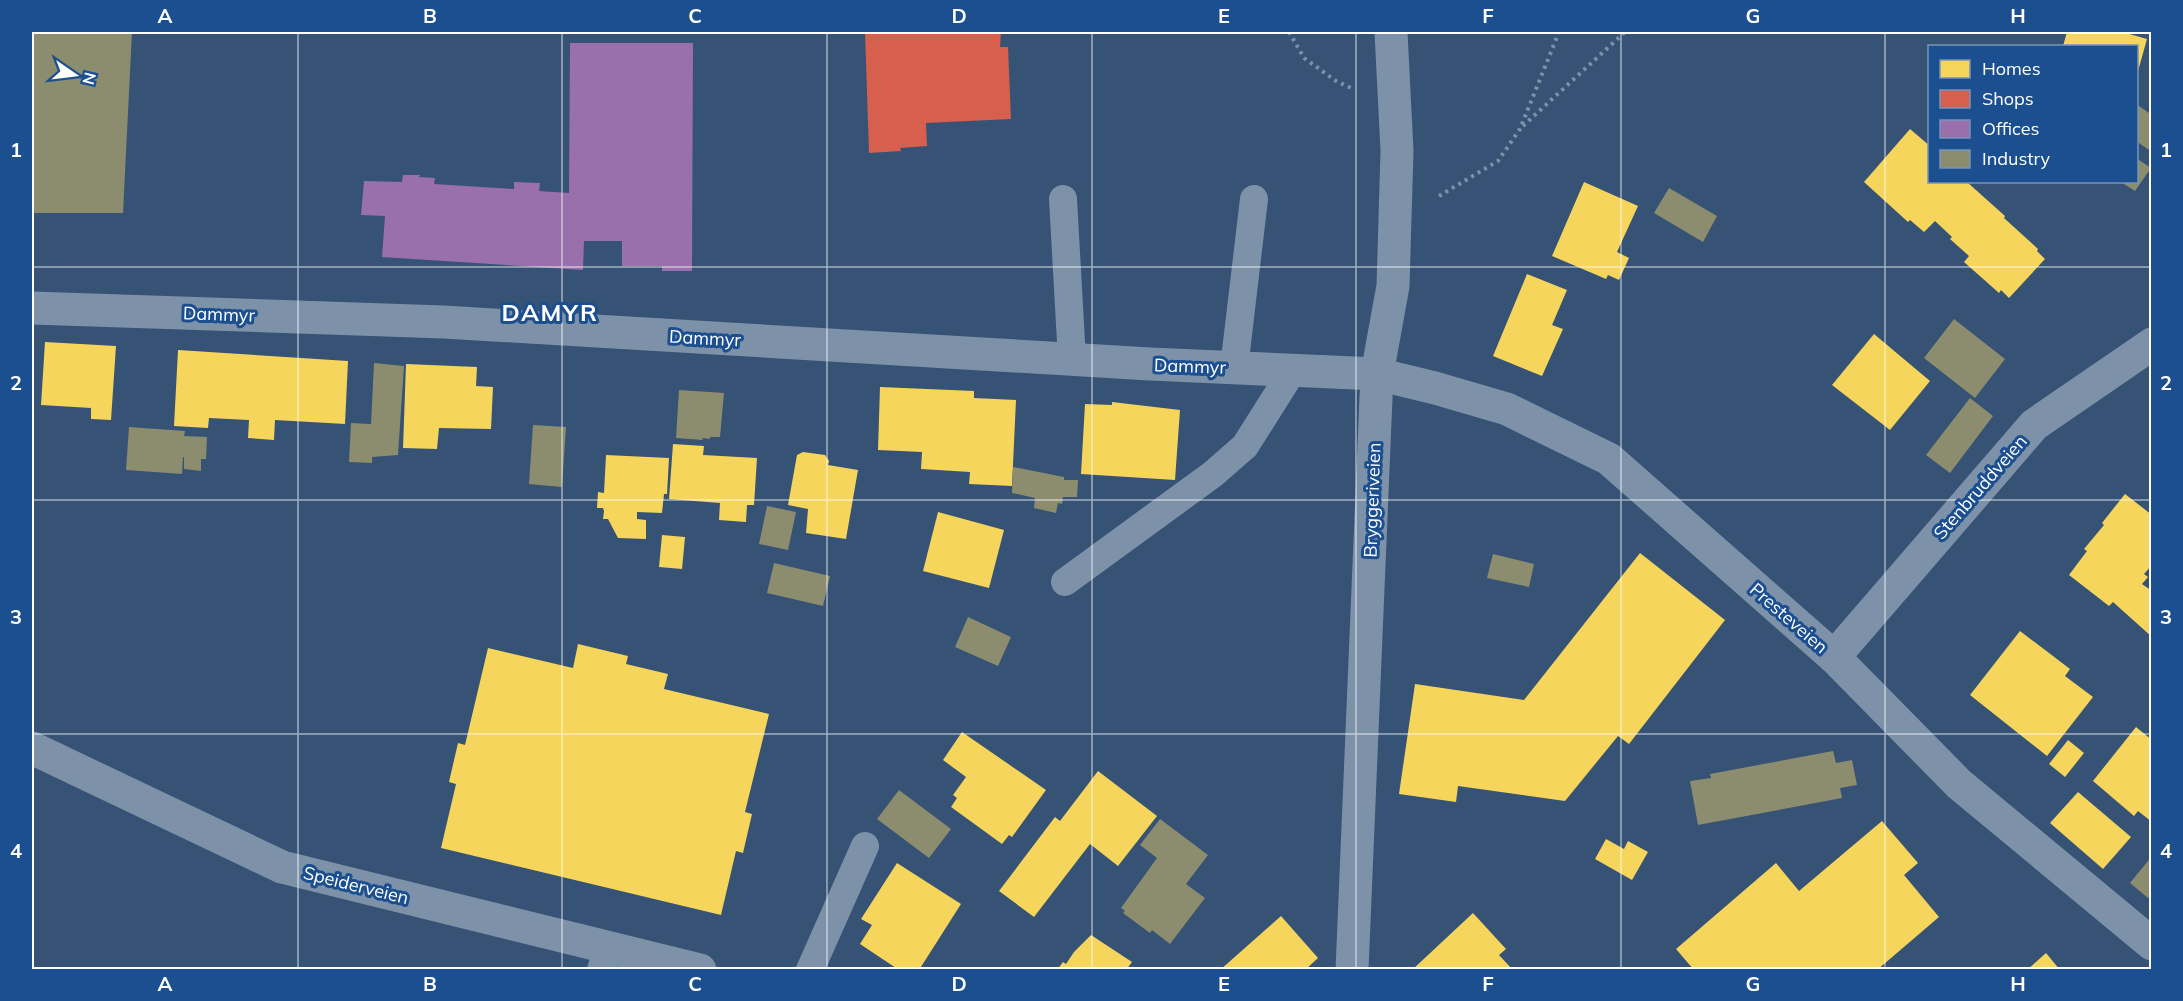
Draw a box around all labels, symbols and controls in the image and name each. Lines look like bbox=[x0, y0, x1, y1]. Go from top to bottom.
text: A bbox=[158, 3, 173, 28]
text: B bbox=[423, 3, 437, 28]
text: C bbox=[688, 3, 702, 28]
text: D bbox=[951, 3, 967, 28]
text: E bbox=[1218, 3, 1230, 28]
text: F bbox=[1482, 3, 1494, 28]
text: G bbox=[1746, 3, 1760, 28]
text: H bbox=[2010, 3, 2026, 28]
north arrow bbox=[45, 45, 105, 105]
legend bbox=[1928, 45, 2138, 183]
text: Homes bbox=[1982, 57, 2041, 80]
text: N bbox=[78, 70, 101, 87]
text: Shops bbox=[1982, 87, 2034, 110]
text: Offices bbox=[1982, 117, 2040, 140]
text: 1 bbox=[10, 137, 22, 162]
text: 1 bbox=[2160, 137, 2172, 162]
text: Industry bbox=[1982, 147, 2051, 170]
district label: DAMYR bbox=[502, 297, 598, 327]
street label: Dammyr bbox=[183, 301, 256, 327]
street label: Dammyr bbox=[669, 325, 742, 351]
street label: Dammyr bbox=[1154, 353, 1227, 379]
text: 2 bbox=[10, 370, 22, 395]
text: 2 bbox=[2160, 370, 2172, 395]
street label: Stenbruddveien bbox=[1928, 430, 2032, 544]
street label: Bryggeriveien bbox=[1359, 442, 1385, 558]
street label: Presteveien bbox=[1745, 578, 1833, 658]
text: 3 bbox=[10, 604, 22, 629]
text: 3 bbox=[2160, 604, 2172, 629]
text: 4 bbox=[10, 838, 22, 863]
text: 4 bbox=[2160, 838, 2172, 863]
street label: Speiderveien bbox=[301, 861, 411, 909]
text: A bbox=[158, 971, 173, 996]
text: B bbox=[423, 971, 437, 996]
text: C bbox=[688, 971, 702, 996]
text: D bbox=[951, 971, 967, 996]
text: E bbox=[1218, 971, 1230, 996]
text: F bbox=[1482, 971, 1494, 996]
text: G bbox=[1746, 971, 1760, 996]
text: H bbox=[2010, 971, 2026, 996]

